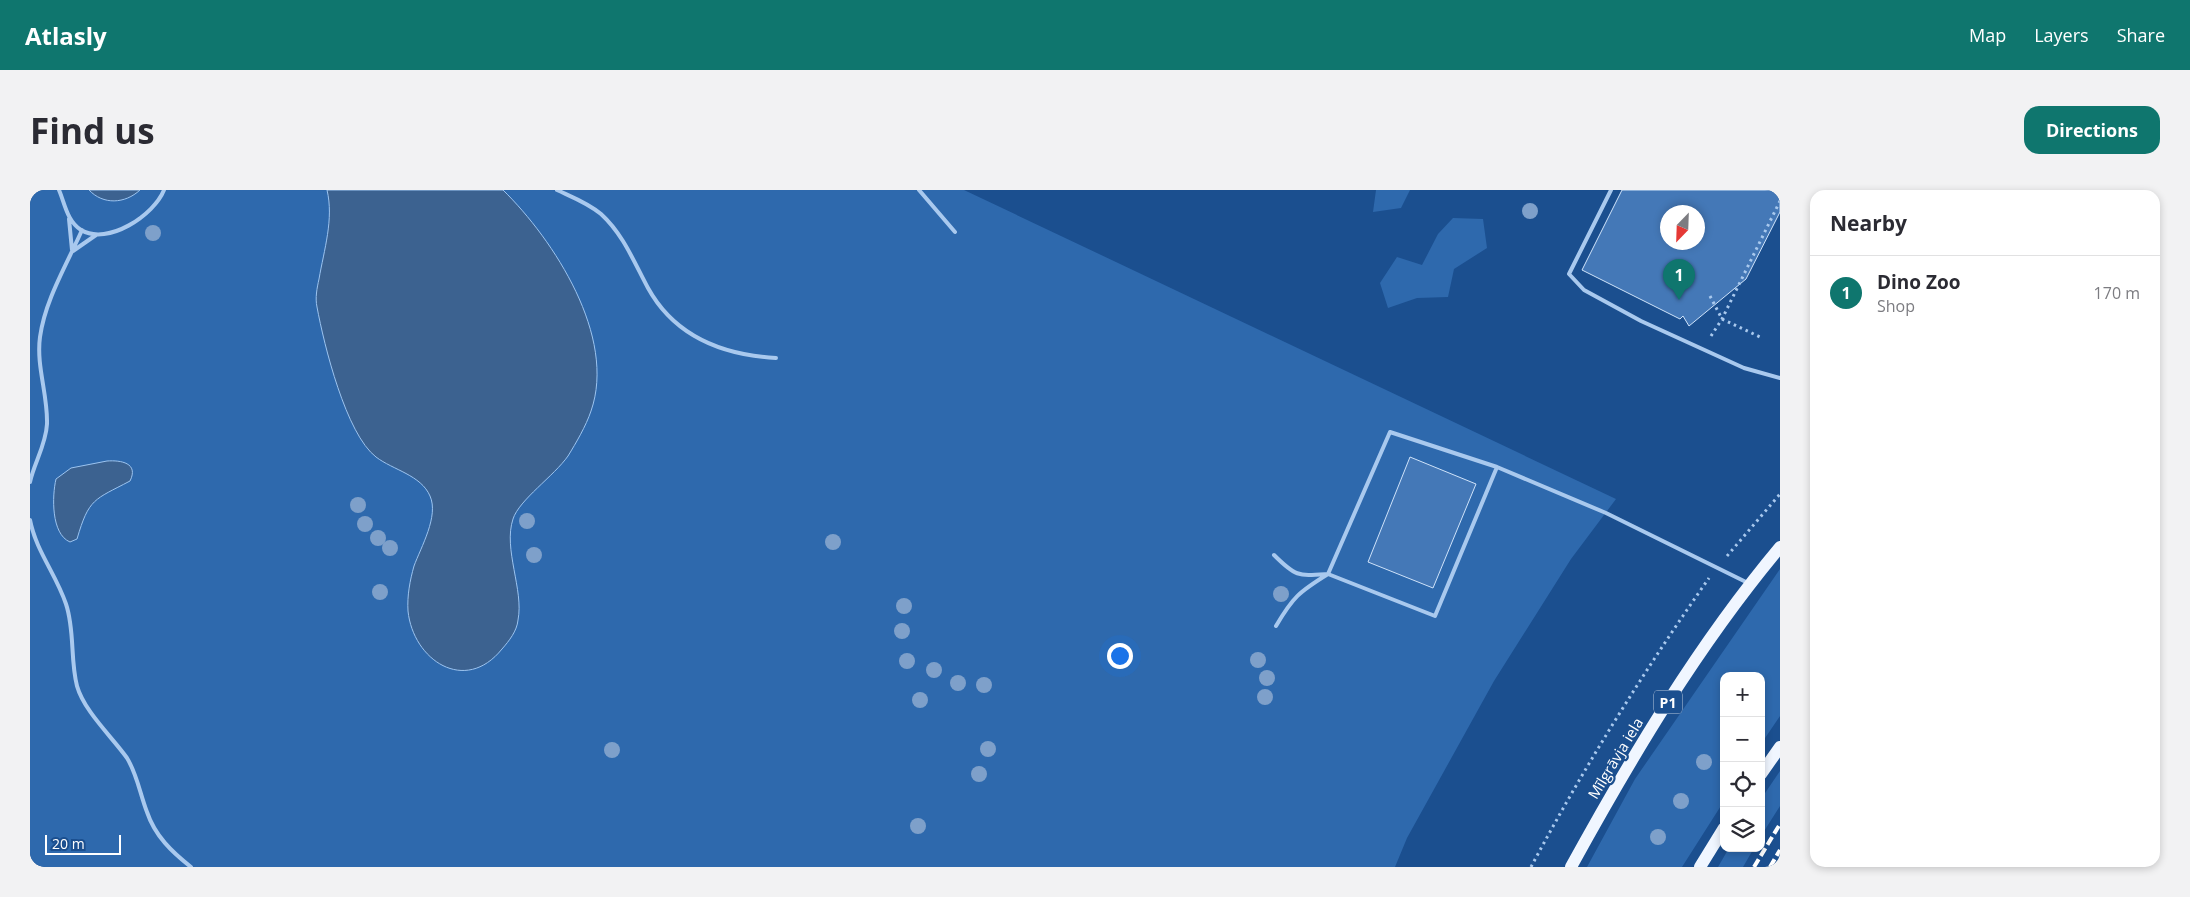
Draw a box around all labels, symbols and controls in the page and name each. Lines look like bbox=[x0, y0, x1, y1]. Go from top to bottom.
text: Atlasly bbox=[25, 19, 107, 52]
text: Map bbox=[1969, 23, 2006, 47]
text: Layers bbox=[2034, 23, 2089, 47]
text: Share bbox=[2117, 23, 2165, 47]
button: Directions bbox=[2024, 106, 2160, 154]
text: Find us bbox=[30, 107, 155, 154]
north arrow bbox=[1660, 205, 1705, 250]
text: Nearby bbox=[1830, 209, 1907, 237]
pin: 1 bbox=[1663, 259, 1695, 300]
text: Dino Zoo bbox=[1877, 269, 1961, 295]
text: 1 bbox=[1841, 282, 1851, 304]
text: 170 m bbox=[2094, 282, 2140, 304]
text: Shop bbox=[1877, 295, 1915, 317]
your location bbox=[1107, 643, 1133, 669]
map controls bbox=[1720, 672, 1765, 852]
button: + bbox=[1720, 672, 1765, 717]
road number: P1 bbox=[1654, 691, 1682, 714]
street label: Mīlgrāvja iela bbox=[1583, 714, 1647, 802]
button: − bbox=[1720, 717, 1765, 762]
button: locate bbox=[1720, 762, 1765, 807]
button: layers bbox=[1720, 807, 1765, 852]
scale bar bbox=[45, 832, 121, 855]
text: 20 m bbox=[52, 834, 85, 853]

